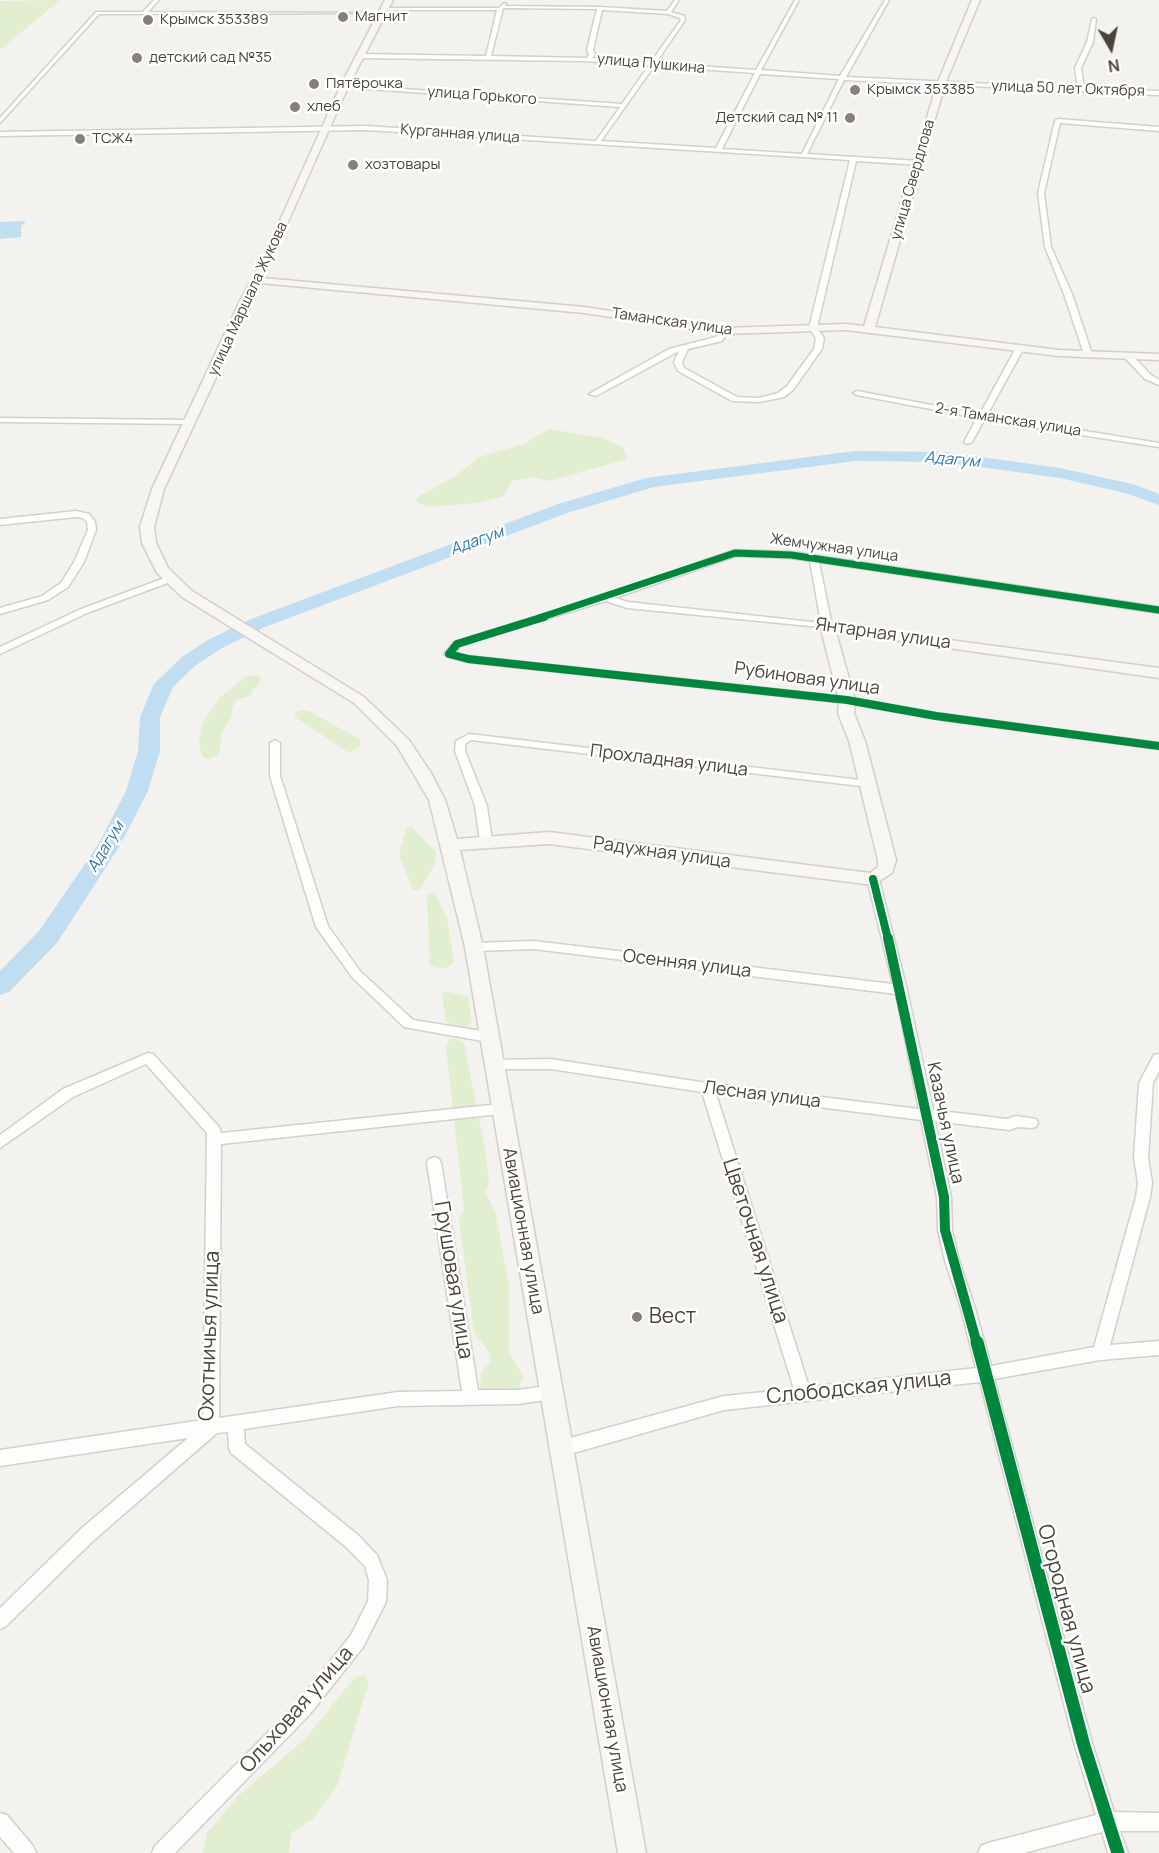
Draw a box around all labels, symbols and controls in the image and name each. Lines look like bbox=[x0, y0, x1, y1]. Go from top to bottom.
place label: Магнит bbox=[355, 8, 408, 26]
marker: Магнит bbox=[336, 10, 350, 24]
place label: Крымск 353389 bbox=[160, 11, 269, 29]
marker: Крымск 353389 bbox=[141, 13, 155, 27]
north arrow bbox=[1081, 18, 1141, 78]
place label: детский сад №35 bbox=[149, 49, 272, 67]
street label: улица Пушкина bbox=[596, 50, 706, 78]
marker: детский сад №35 bbox=[130, 51, 144, 65]
text: N bbox=[1106, 54, 1121, 78]
place label: Пятёрочка bbox=[326, 75, 403, 93]
marker: Пятёрочка bbox=[307, 77, 321, 91]
street label: улица 50 лет Октября bbox=[991, 77, 1145, 101]
place label: Крымск 353385 bbox=[867, 81, 975, 99]
street label: улица Горького bbox=[427, 83, 537, 109]
marker: Крымск 353385 bbox=[848, 83, 862, 97]
place label: хлеб bbox=[307, 98, 341, 116]
marker: хлеб bbox=[288, 100, 302, 114]
place label: Детский сад № 11 bbox=[715, 109, 838, 127]
marker: Детский сад № 11 bbox=[843, 111, 857, 125]
street label: улица Свердлова bbox=[887, 118, 939, 242]
street label: Курганная улица bbox=[400, 121, 520, 147]
place label: ТСЖ4 bbox=[92, 130, 133, 148]
marker: ТСЖ4 bbox=[73, 132, 87, 146]
place label: хозтовары bbox=[365, 156, 441, 174]
marker: хозтовары bbox=[346, 158, 360, 172]
street label: улица Маршала Жукова bbox=[204, 219, 292, 379]
street label: Таманская улица bbox=[611, 305, 733, 339]
street label: 2-я Таманская улица bbox=[934, 400, 1082, 440]
water label: Адагум bbox=[924, 448, 980, 472]
water label: Адагум bbox=[448, 522, 506, 560]
street label: Жемчужная улица bbox=[769, 530, 899, 566]
street label: Янтарная улица bbox=[814, 614, 952, 654]
street label: Рубиновая улица bbox=[733, 658, 881, 700]
street label: Прохладная улица bbox=[589, 741, 749, 781]
water label: Адагум bbox=[83, 818, 129, 876]
street label: Радужная улица bbox=[592, 833, 732, 873]
street label: Осенняя улица bbox=[622, 945, 752, 983]
street label: Казачья улица bbox=[922, 1060, 968, 1186]
street label: Лесная улица bbox=[702, 1077, 822, 1113]
street label: Авиационная улица bbox=[498, 1146, 548, 1316]
street label: Цветочная улица bbox=[716, 1155, 794, 1327]
street label: Грушовая улица bbox=[428, 1199, 478, 1361]
street label: Охотничья улица bbox=[194, 1250, 226, 1422]
place label: Вест bbox=[649, 1304, 696, 1330]
marker: Вест bbox=[630, 1310, 644, 1324]
street label: Слободская улица bbox=[765, 1366, 953, 1410]
street label: Огородная улица bbox=[1031, 1522, 1101, 1696]
street label: Авиационная улица bbox=[582, 1624, 632, 1794]
street label: Ольховая улица bbox=[235, 1642, 359, 1778]

